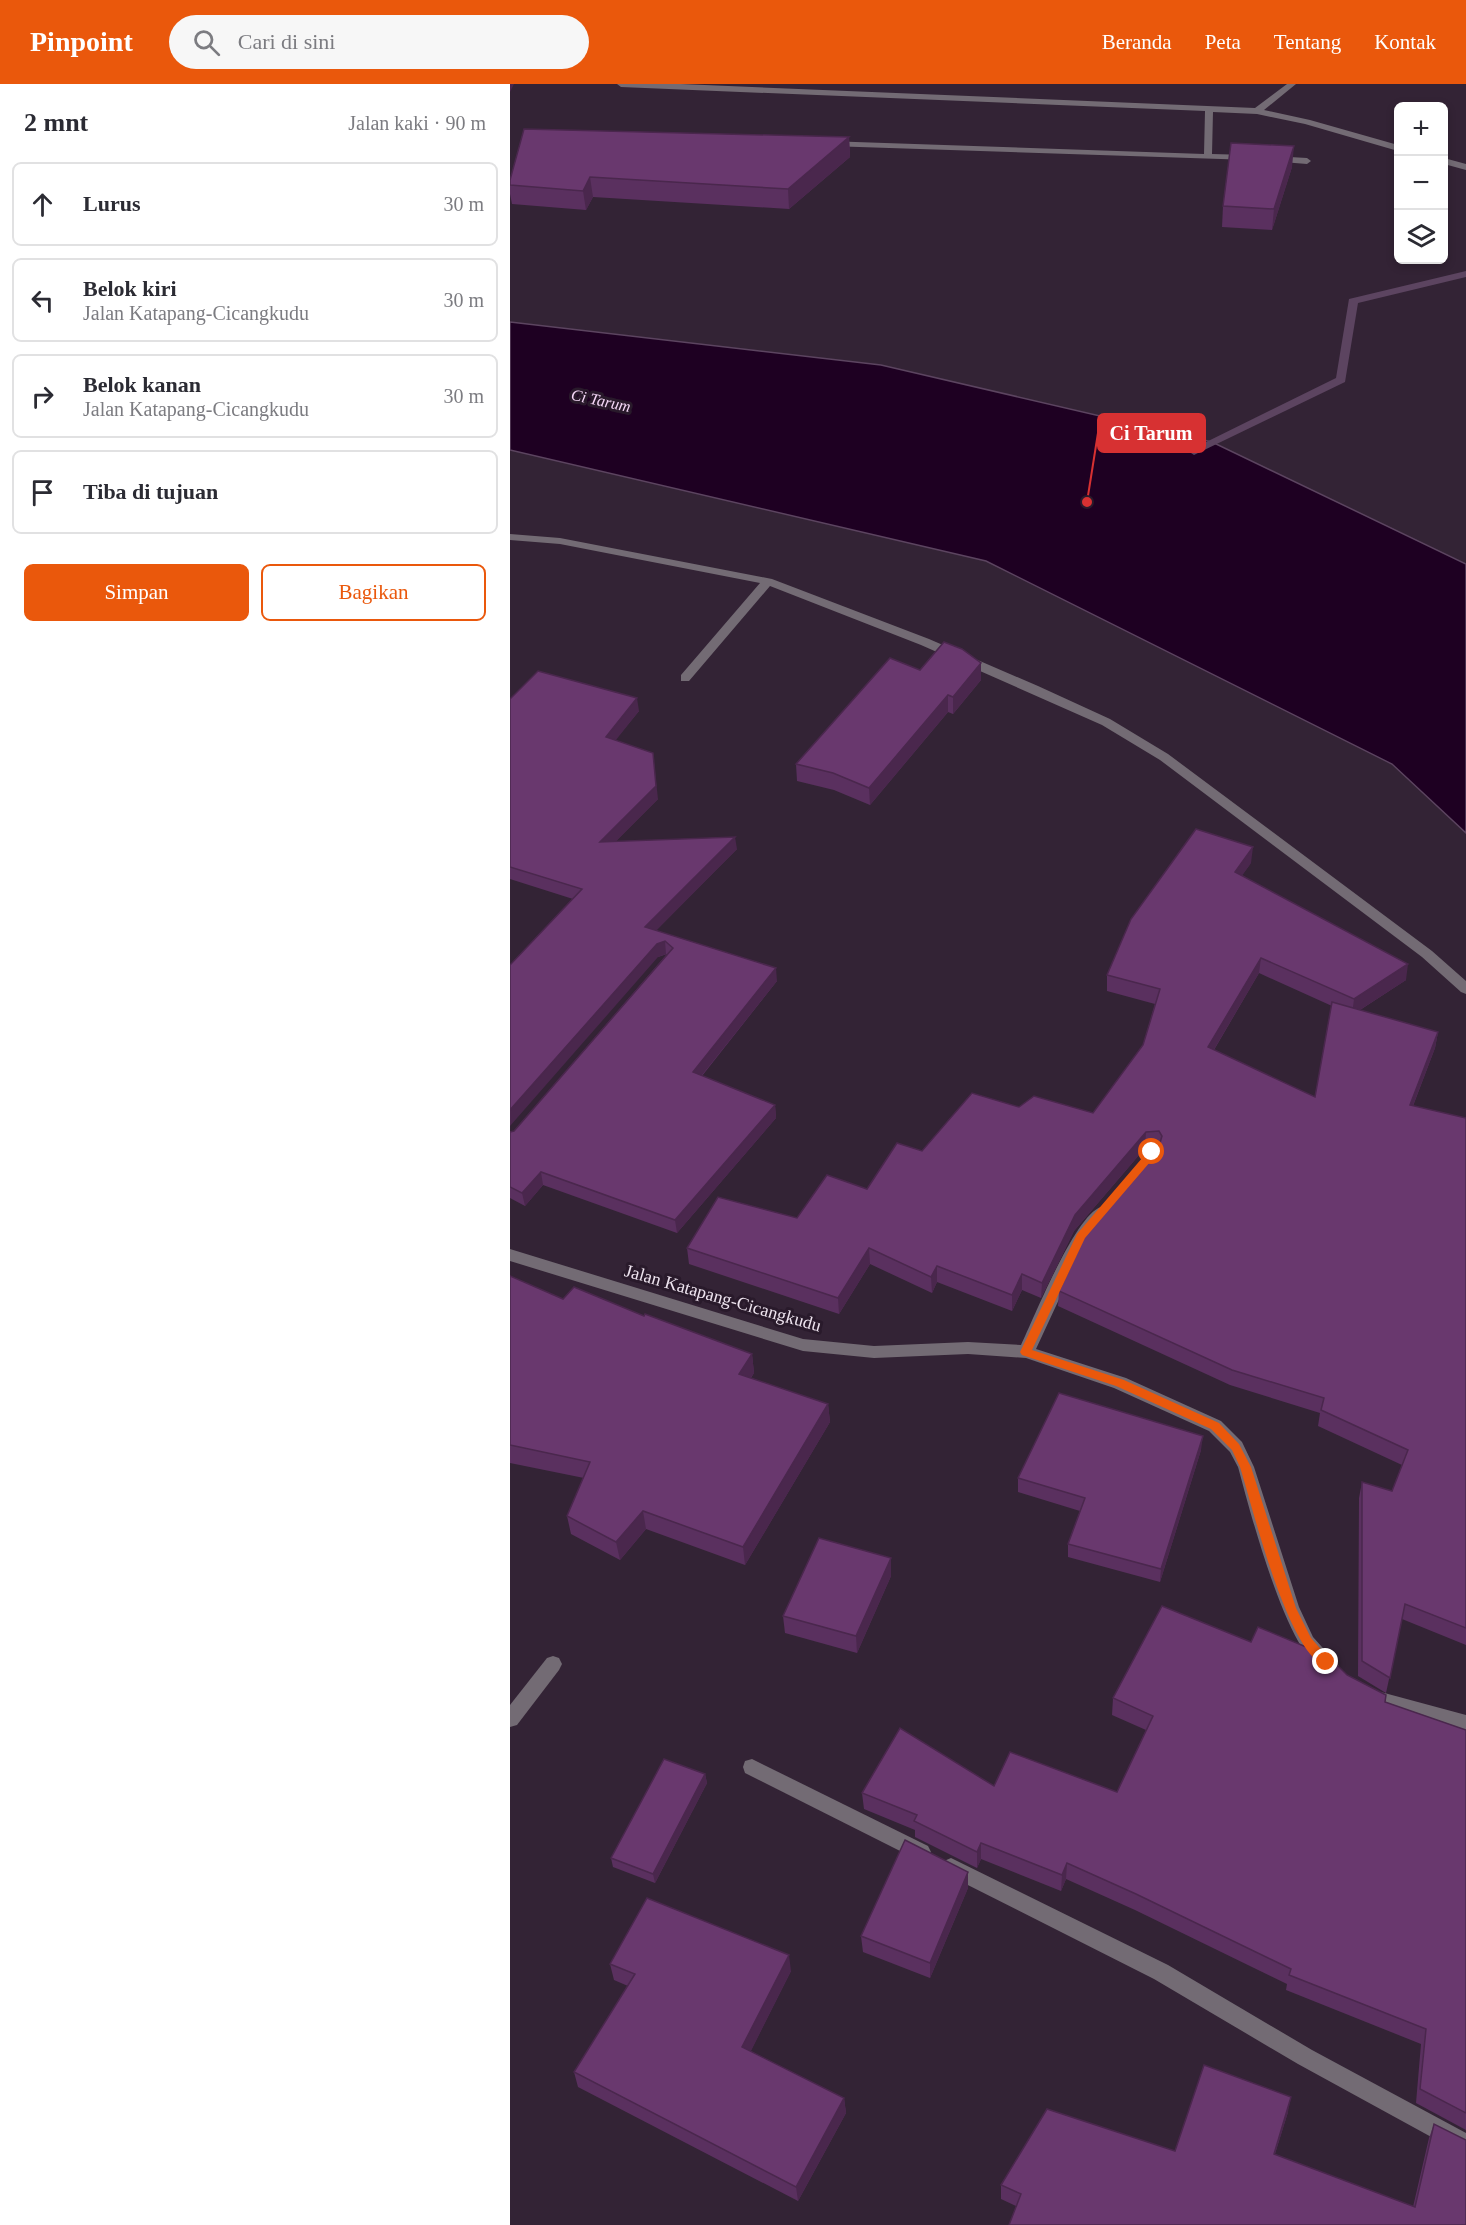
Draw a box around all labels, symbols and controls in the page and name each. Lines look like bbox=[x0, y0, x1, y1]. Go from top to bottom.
search box bbox=[169, 15, 589, 69]
text: Pinpoint bbox=[30, 26, 133, 57]
icon: search bbox=[190, 26, 223, 59]
text: Cari di sini bbox=[238, 29, 335, 54]
text: Beranda bbox=[1102, 30, 1172, 54]
text: Peta bbox=[1205, 30, 1241, 54]
text: Tentang bbox=[1274, 30, 1341, 54]
text: Kontak bbox=[1374, 30, 1436, 54]
map controls bbox=[1394, 102, 1448, 264]
button: + bbox=[1394, 102, 1448, 156]
text: 2 mnt bbox=[24, 108, 88, 137]
text: Jalan kaki · 90 m bbox=[348, 112, 486, 134]
button: − bbox=[1394, 156, 1448, 210]
icon: ahead bbox=[26, 188, 59, 221]
text: Lurus bbox=[83, 191, 140, 216]
text: 30 m bbox=[443, 193, 484, 215]
button: layers bbox=[1394, 210, 1448, 264]
text: Belok kiri bbox=[83, 276, 177, 301]
icon: left bbox=[26, 284, 59, 317]
text: 30 m bbox=[443, 289, 484, 311]
text: Jalan Katapang-Cicangkudu bbox=[83, 302, 309, 324]
text: Belok kanan bbox=[83, 372, 201, 397]
icon: right bbox=[26, 380, 59, 413]
text: 30 m bbox=[443, 385, 484, 407]
water label: Ci Tarum bbox=[570, 386, 632, 415]
text: Jalan Katapang-Cicangkudu bbox=[83, 398, 309, 420]
callout: Ci Tarum bbox=[1098, 414, 1205, 452]
text: Ci Tarum bbox=[1110, 422, 1193, 444]
icon: arrive bbox=[26, 476, 59, 509]
text: Tiba di tujuan bbox=[83, 479, 218, 504]
button: Simpan bbox=[24, 564, 249, 621]
button: Bagikan bbox=[261, 564, 486, 621]
route start bbox=[1138, 1138, 1164, 1164]
street label: Jalan Katapang-Cicangkudu bbox=[622, 1260, 824, 1336]
route end bbox=[1312, 1648, 1338, 1674]

